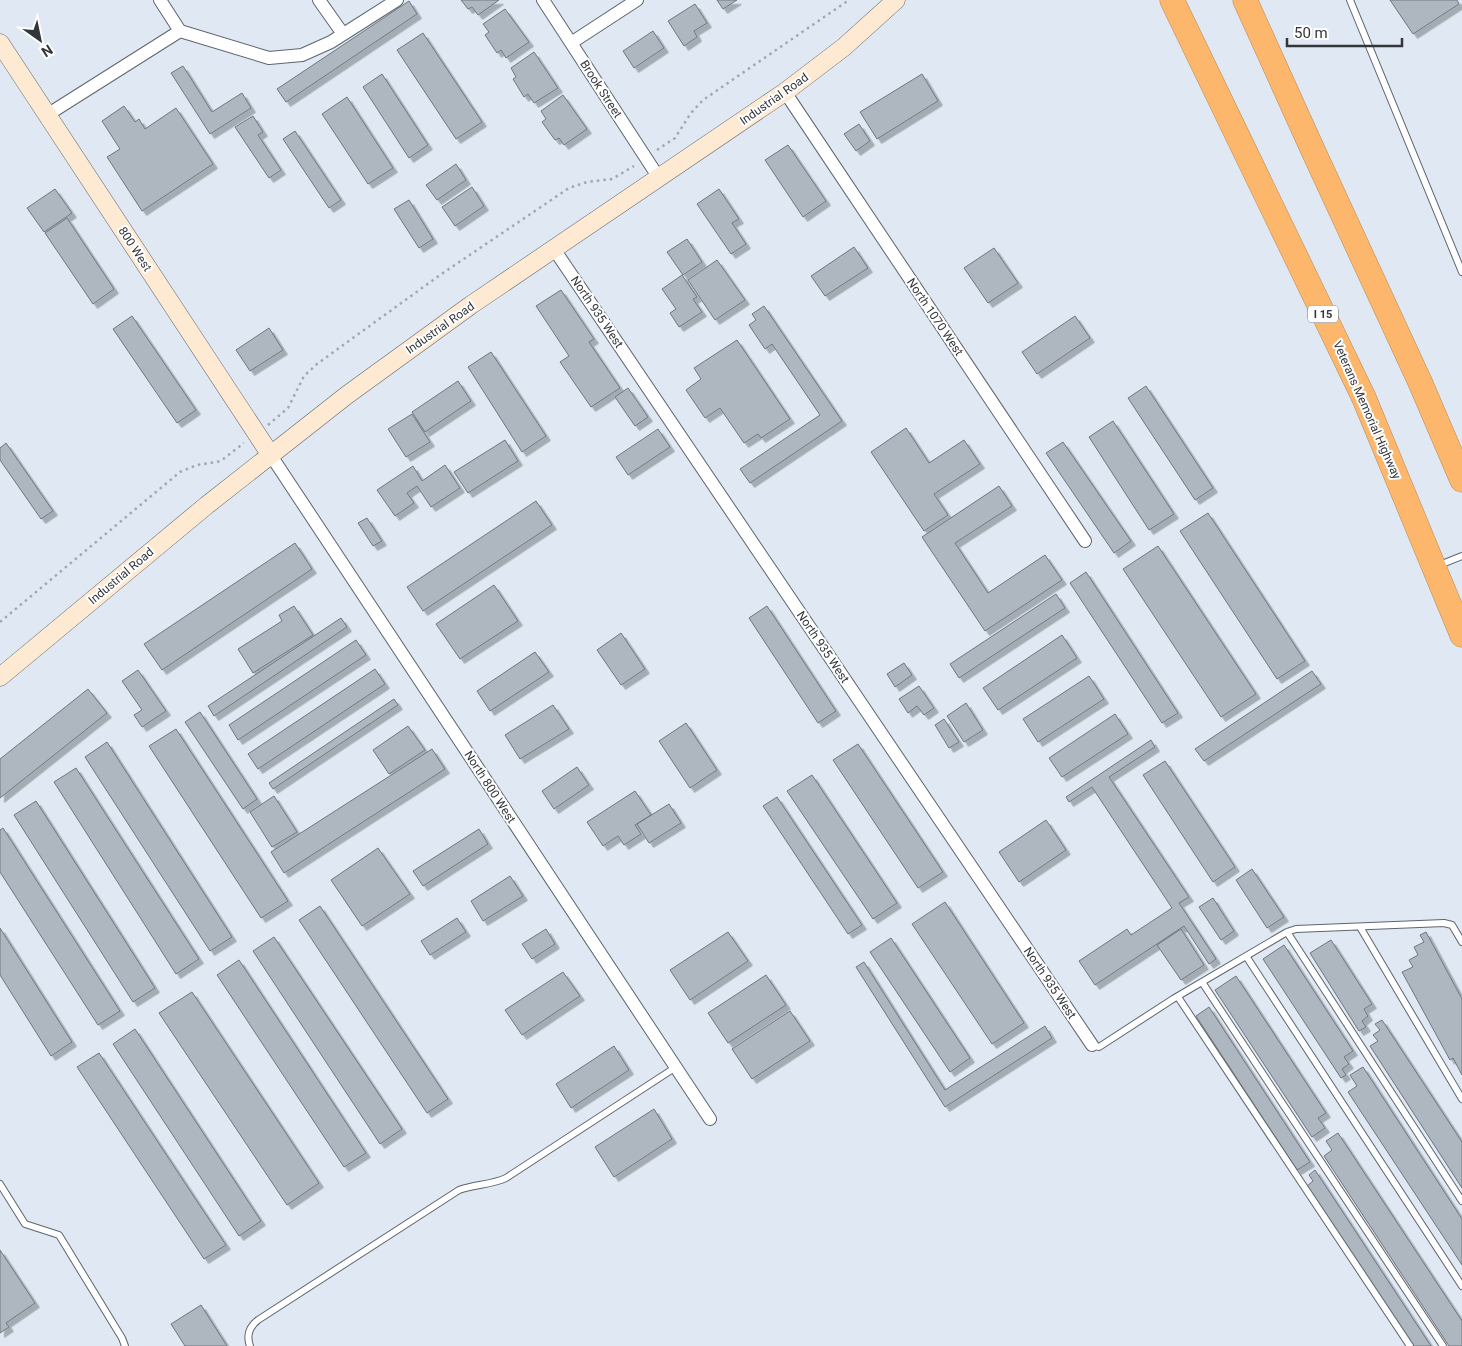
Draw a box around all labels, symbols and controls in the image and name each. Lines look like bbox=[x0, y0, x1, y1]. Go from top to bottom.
north arrow bbox=[15, 15, 65, 65]
scale bar bbox=[1287, 15, 1402, 47]
text: 50 m bbox=[1294, 24, 1328, 42]
text: N bbox=[39, 41, 56, 60]
street label: Brook Street bbox=[577, 58, 625, 120]
street label: Industrial Road bbox=[737, 70, 811, 128]
street label: 800 West bbox=[115, 224, 155, 274]
street label: North 935 West bbox=[568, 273, 626, 351]
street label: North 1070 West bbox=[904, 276, 966, 358]
street label: Industrial Road bbox=[403, 299, 477, 357]
road number: I 15 bbox=[1308, 306, 1338, 322]
street label: Veterans Memorial Highway bbox=[1330, 339, 1404, 482]
street label: Industrial Road bbox=[86, 545, 156, 607]
street label: North 935 West bbox=[794, 608, 852, 686]
street label: North 800 West bbox=[461, 748, 519, 826]
street label: North 935 West bbox=[1021, 944, 1079, 1022]

